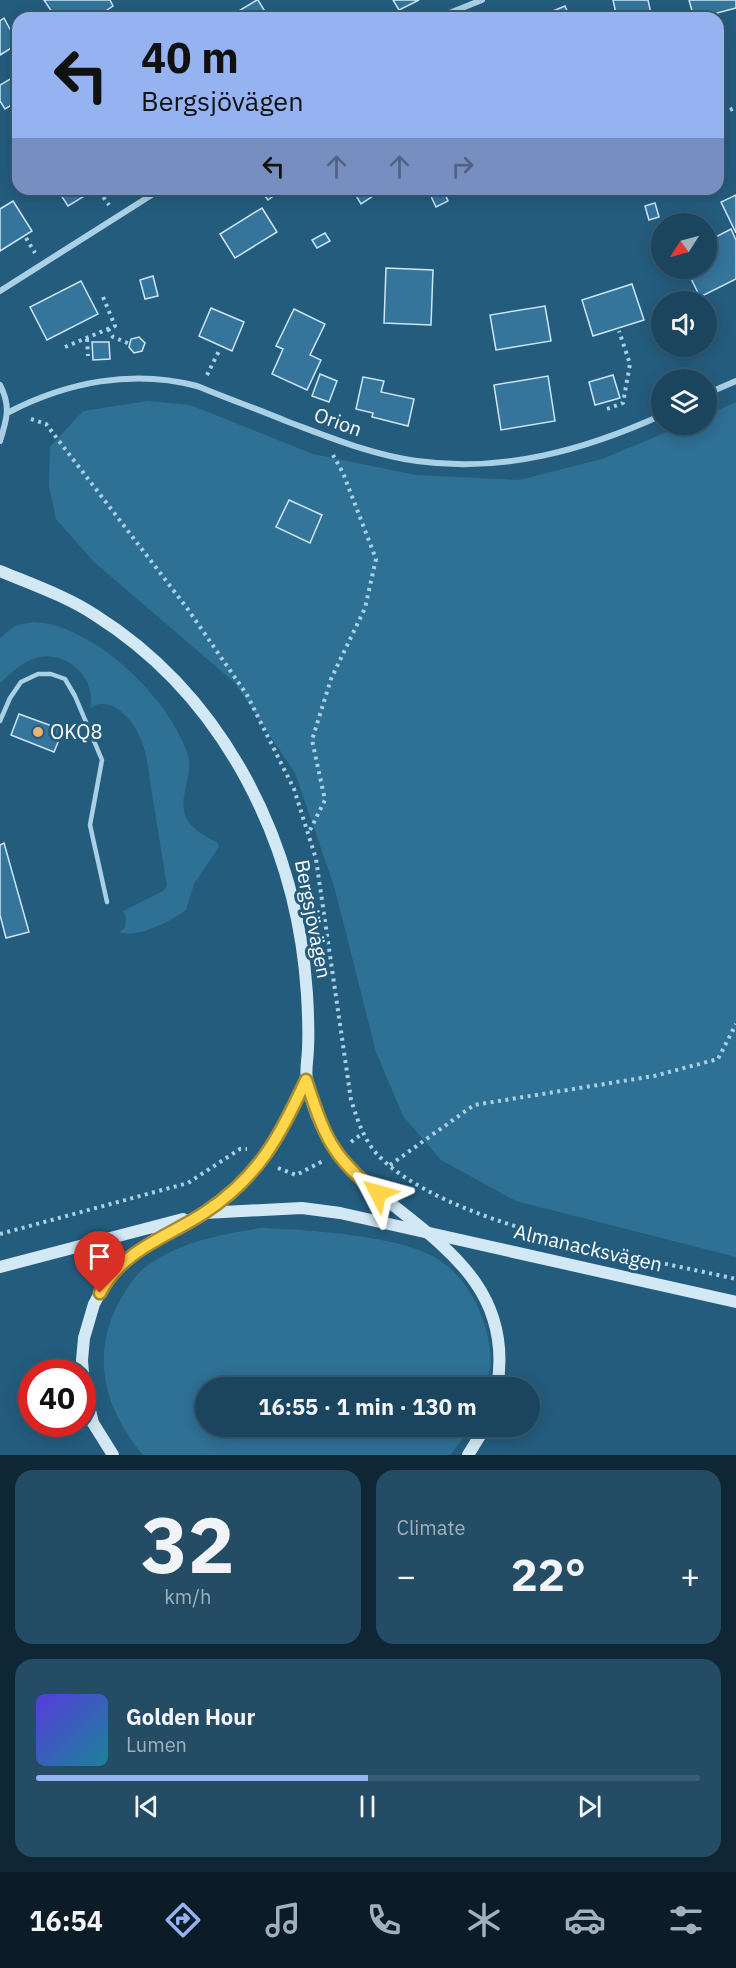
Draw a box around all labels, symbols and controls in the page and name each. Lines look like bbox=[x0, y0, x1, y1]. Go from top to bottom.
text: 40 m bbox=[141, 30, 239, 85]
icon: left bbox=[42, 36, 120, 114]
text: Bergsjövägen bbox=[141, 83, 304, 118]
icon: left bbox=[257, 150, 290, 183]
icon: ahead bbox=[320, 150, 353, 183]
icon: ahead bbox=[383, 150, 416, 183]
icon: right bbox=[446, 150, 479, 183]
north arrow bbox=[651, 213, 717, 279]
map controls bbox=[651, 213, 717, 435]
button: sound bbox=[651, 291, 717, 357]
button: layers bbox=[651, 369, 717, 435]
street label: Orion bbox=[311, 400, 366, 443]
place label: OKQ8 bbox=[50, 718, 103, 745]
marker: OKQ8 bbox=[31, 725, 45, 739]
street label: Bergsjövägen bbox=[289, 857, 338, 981]
position arrow bbox=[346, 1161, 410, 1225]
street label: Almanacksvägen bbox=[511, 1217, 665, 1278]
pin bbox=[74, 1231, 125, 1293]
icon: arrive bbox=[83, 1240, 116, 1273]
speed limit sign: 40 bbox=[18, 1359, 96, 1437]
text: 16:55 · 1 min · 130 m bbox=[258, 1392, 477, 1421]
text: 32 bbox=[141, 1493, 235, 1594]
text: Climate bbox=[397, 1514, 465, 1541]
text: 22° bbox=[511, 1545, 586, 1603]
text: − bbox=[397, 1554, 416, 1597]
text: + bbox=[680, 1554, 700, 1597]
text: km/h bbox=[164, 1583, 211, 1610]
text: Golden Hour bbox=[126, 1702, 255, 1731]
text: Lumen bbox=[126, 1731, 187, 1758]
icon: previous bbox=[130, 1790, 163, 1823]
icon: pause bbox=[351, 1790, 384, 1823]
icon: next bbox=[573, 1790, 606, 1823]
icon: directions bbox=[162, 1899, 204, 1941]
icon: music bbox=[262, 1899, 304, 1941]
icon: phone bbox=[363, 1899, 405, 1941]
icon: climate bbox=[463, 1899, 505, 1941]
icon: car bbox=[564, 1899, 606, 1941]
icon: filters bbox=[665, 1899, 707, 1941]
text: 16:54 bbox=[29, 1903, 103, 1938]

